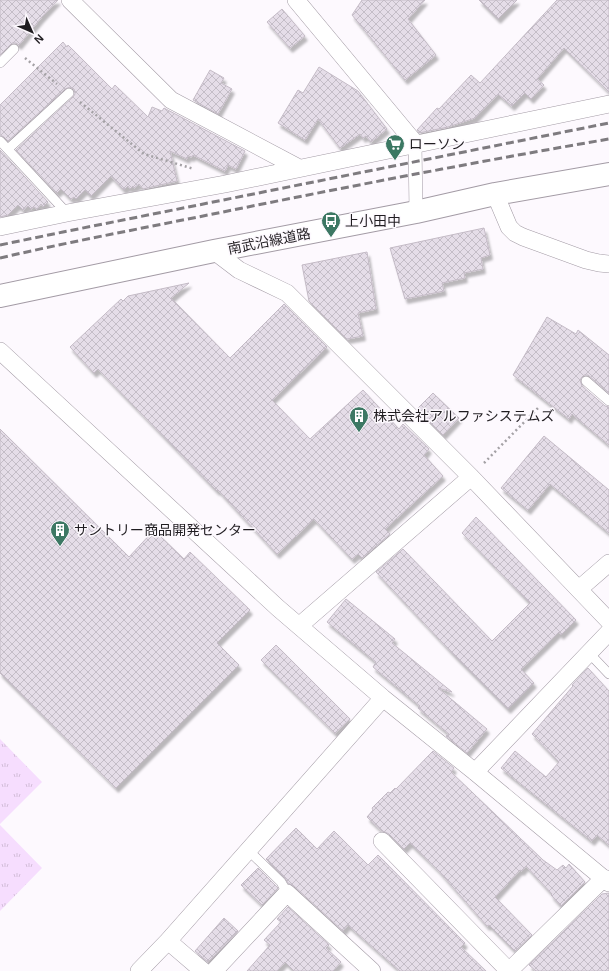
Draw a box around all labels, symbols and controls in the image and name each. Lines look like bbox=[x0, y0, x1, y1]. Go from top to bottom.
north arrow bbox=[12, 12, 52, 52]
text: N bbox=[32, 32, 46, 46]
supermarket icon: ローソン bbox=[384, 133, 406, 161]
place label: ローソン bbox=[409, 136, 465, 152]
bus stop icon: 上小田中 bbox=[320, 210, 342, 238]
place label: 上小田中 bbox=[345, 213, 401, 229]
street label: 南武沿線道路 bbox=[226, 225, 312, 257]
building icon: 株式会社アルファシステムズ bbox=[348, 405, 370, 433]
place label: 株式会社アルファシステムズ bbox=[373, 408, 554, 424]
building icon: サントリー商品開発センター bbox=[49, 519, 71, 547]
place label: サントリー商品開発センター bbox=[74, 522, 256, 538]

